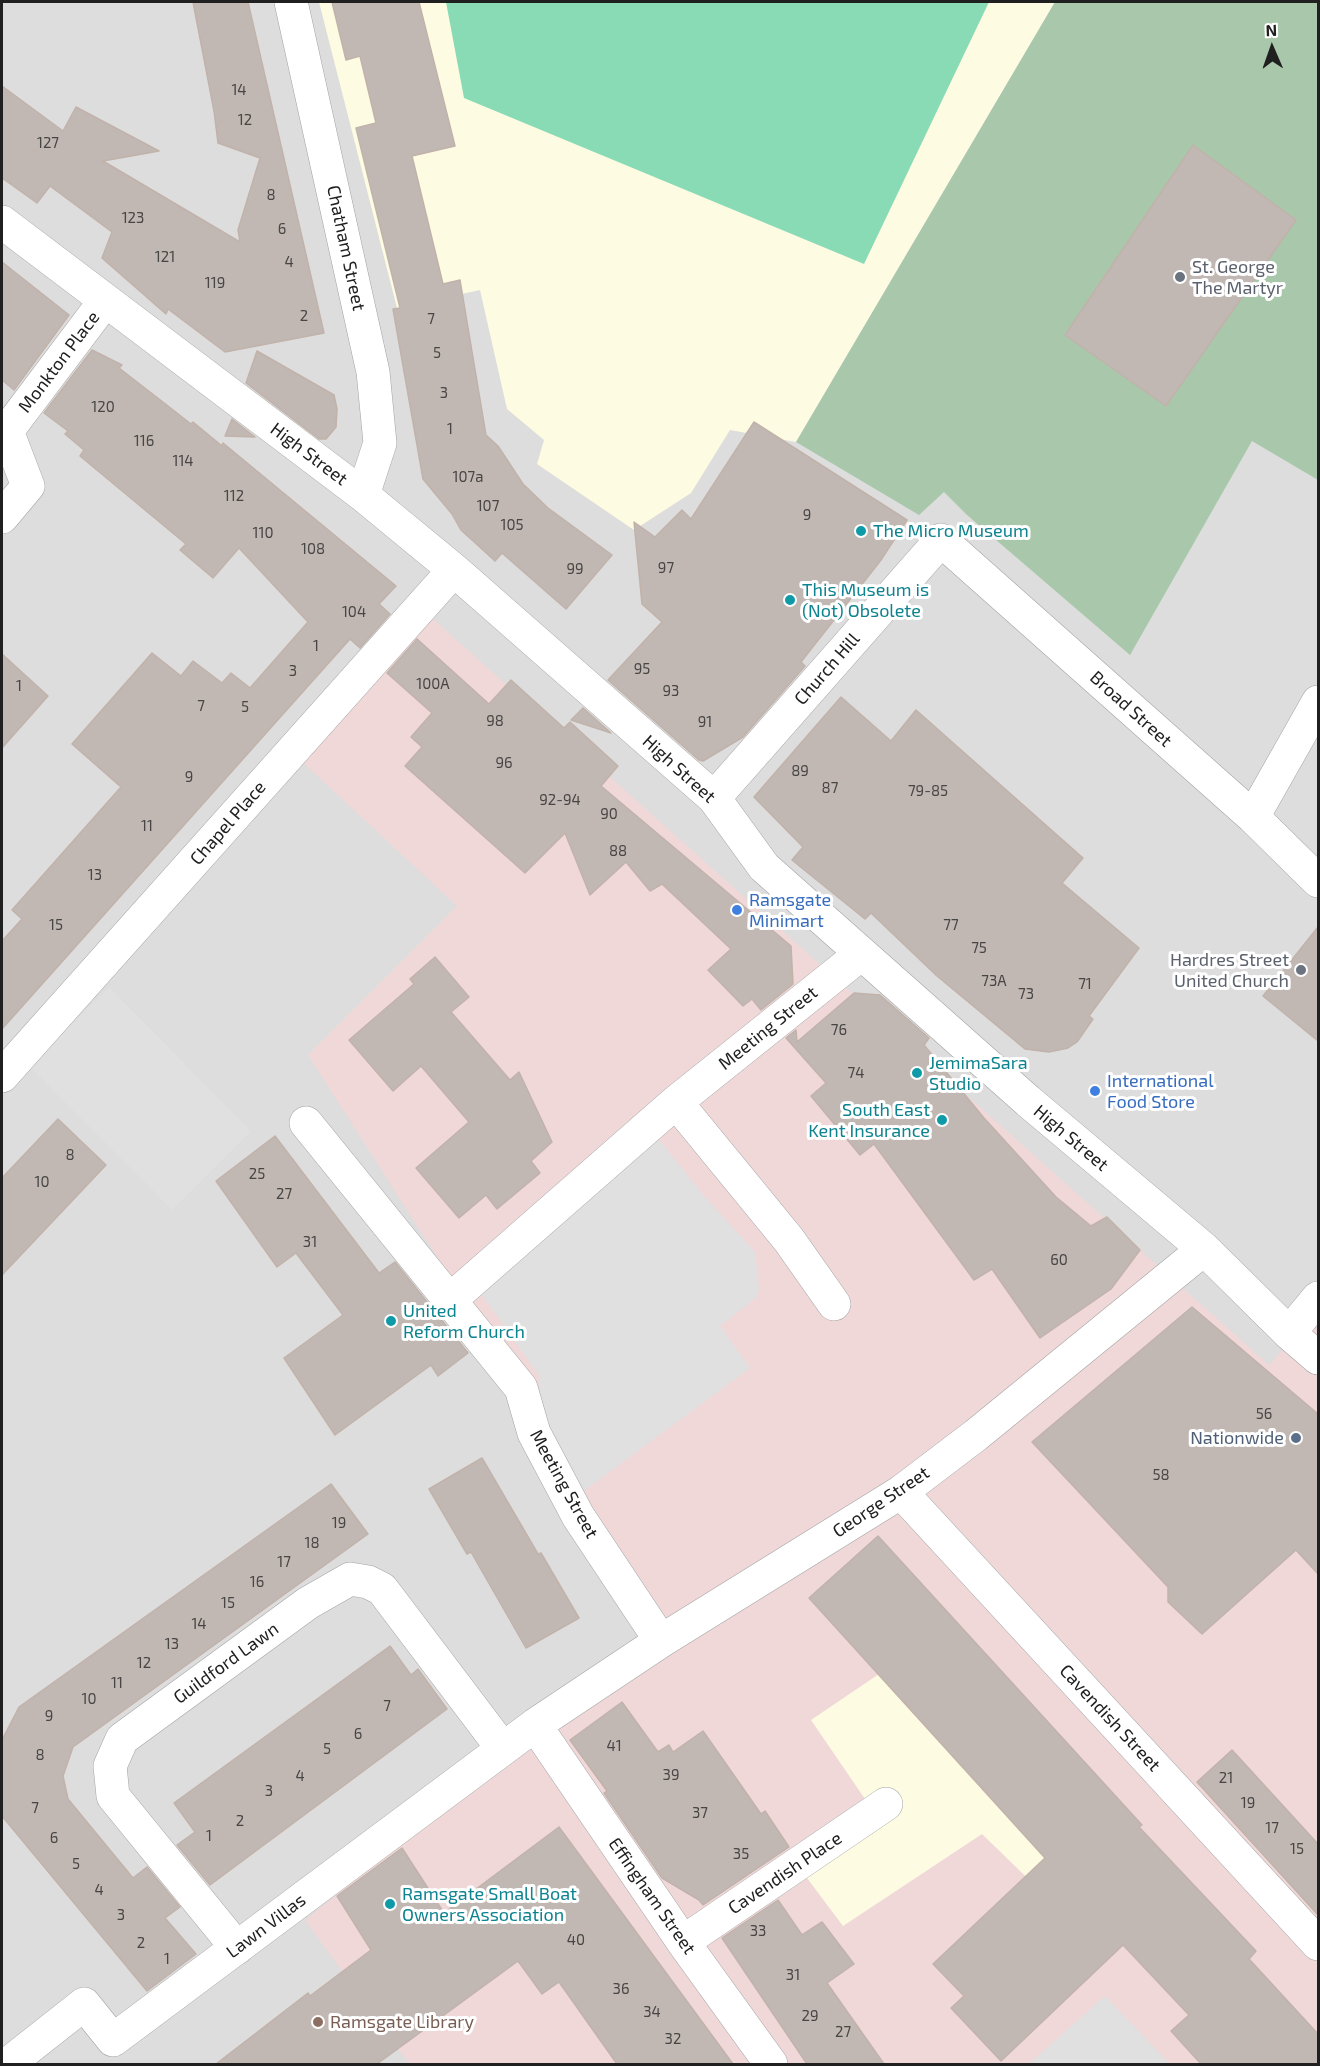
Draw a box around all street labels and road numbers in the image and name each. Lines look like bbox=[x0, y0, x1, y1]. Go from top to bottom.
street label: Chatham Street bbox=[322, 183, 370, 313]
street label: Monkton Place bbox=[14, 307, 104, 417]
street label: High Street bbox=[266, 418, 352, 490]
street label: Church Hill bbox=[790, 629, 864, 709]
street label: Broad Street bbox=[1086, 667, 1176, 751]
street label: High Street bbox=[638, 731, 720, 807]
street label: Chapel Place bbox=[186, 777, 270, 869]
street label: Meeting Street bbox=[714, 982, 822, 1074]
street label: High Street bbox=[1029, 1100, 1113, 1176]
street label: Meeting Street bbox=[525, 1426, 603, 1542]
street label: George Street bbox=[829, 1462, 933, 1542]
street label: Guildford Lawn bbox=[169, 1618, 283, 1708]
street label: Cavendish Street bbox=[1055, 1660, 1165, 1776]
street label: Cavendish Place bbox=[724, 1827, 846, 1919]
street label: Effingham Street bbox=[604, 1834, 700, 1958]
street label: Lawn Villas bbox=[222, 1889, 310, 1963]

